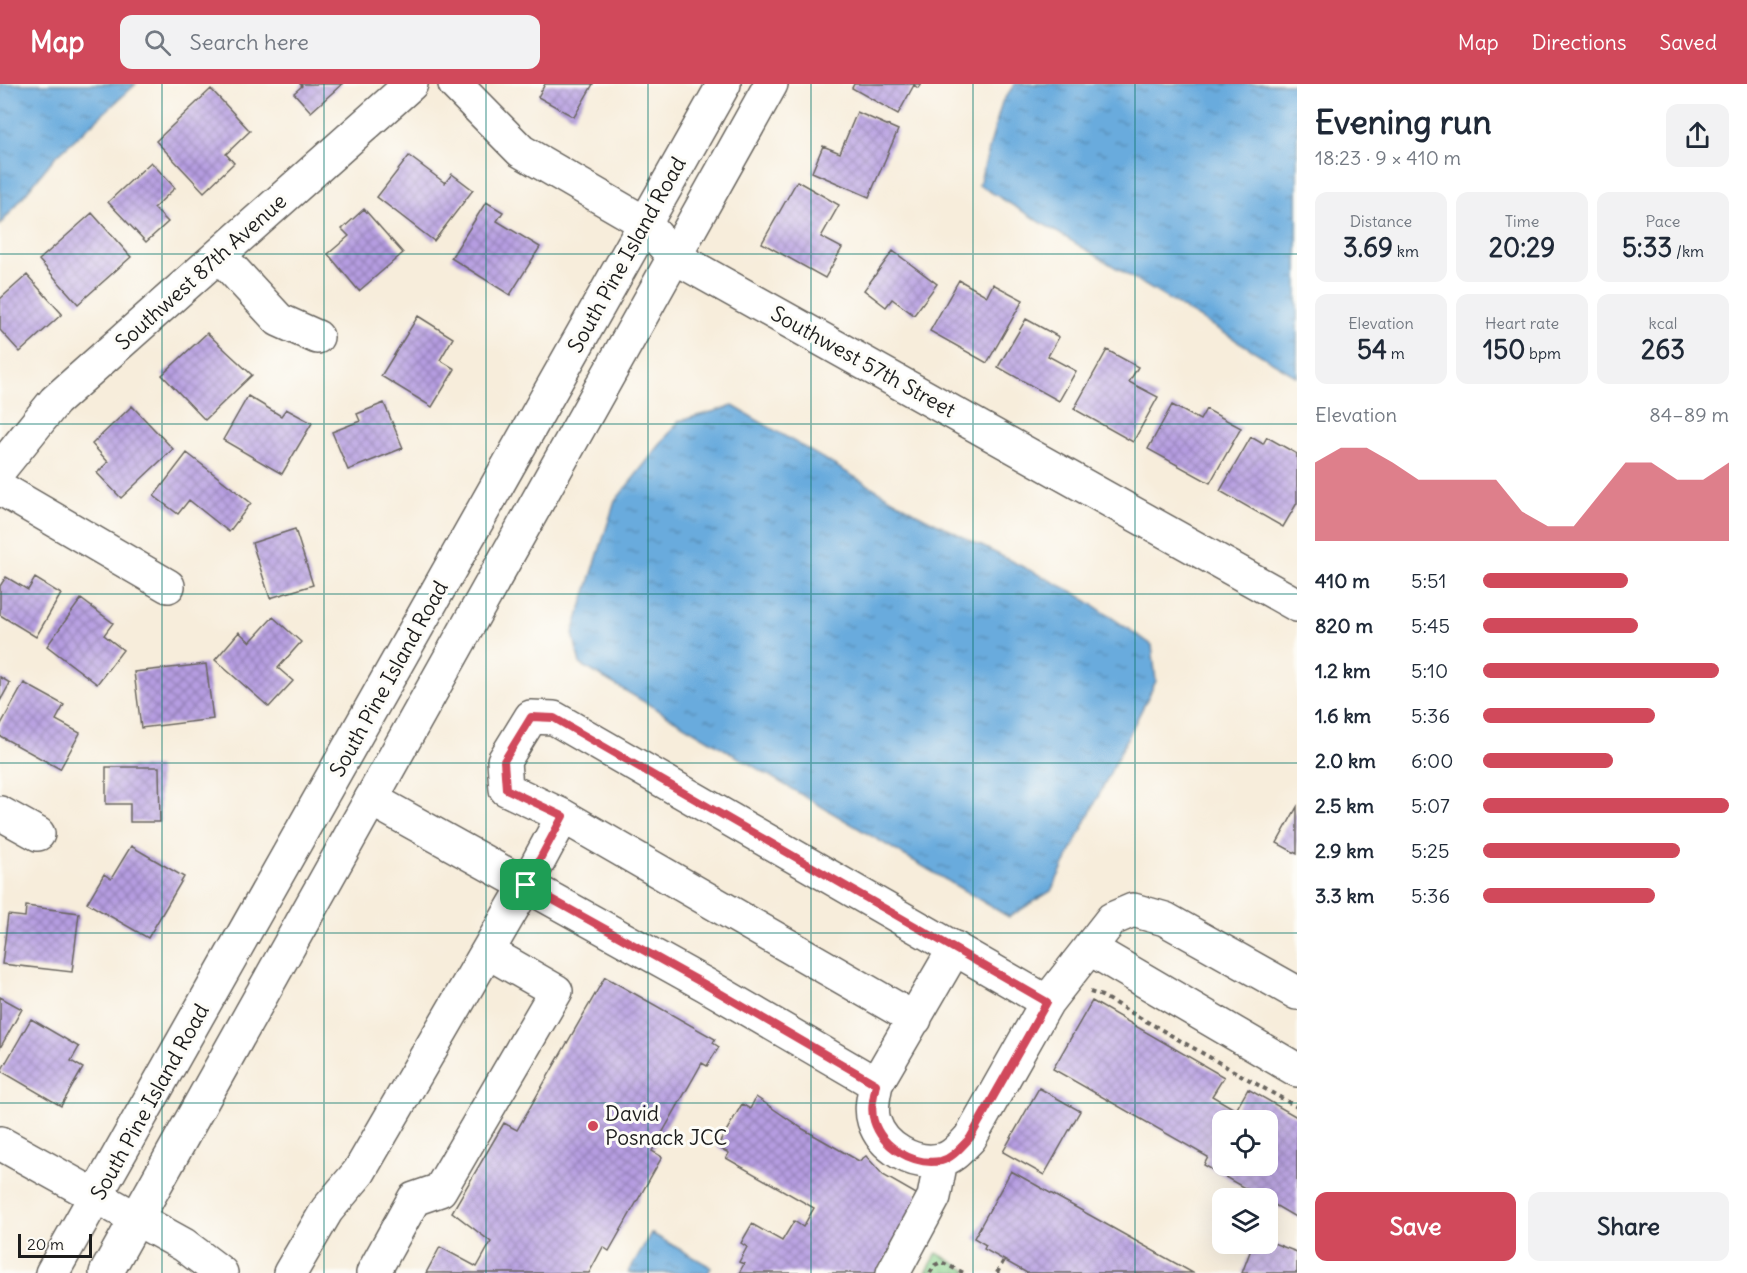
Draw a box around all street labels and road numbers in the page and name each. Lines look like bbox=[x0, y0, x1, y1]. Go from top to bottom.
street label: South Pine Island Road bbox=[561, 152, 692, 357]
street label: Southwest 87th Avenue bbox=[109, 188, 292, 356]
street label: Southwest 57th Street bbox=[766, 300, 960, 424]
street label: South Pine Island Road bbox=[323, 576, 454, 781]
street label: South Pine Island Road bbox=[84, 999, 215, 1204]

